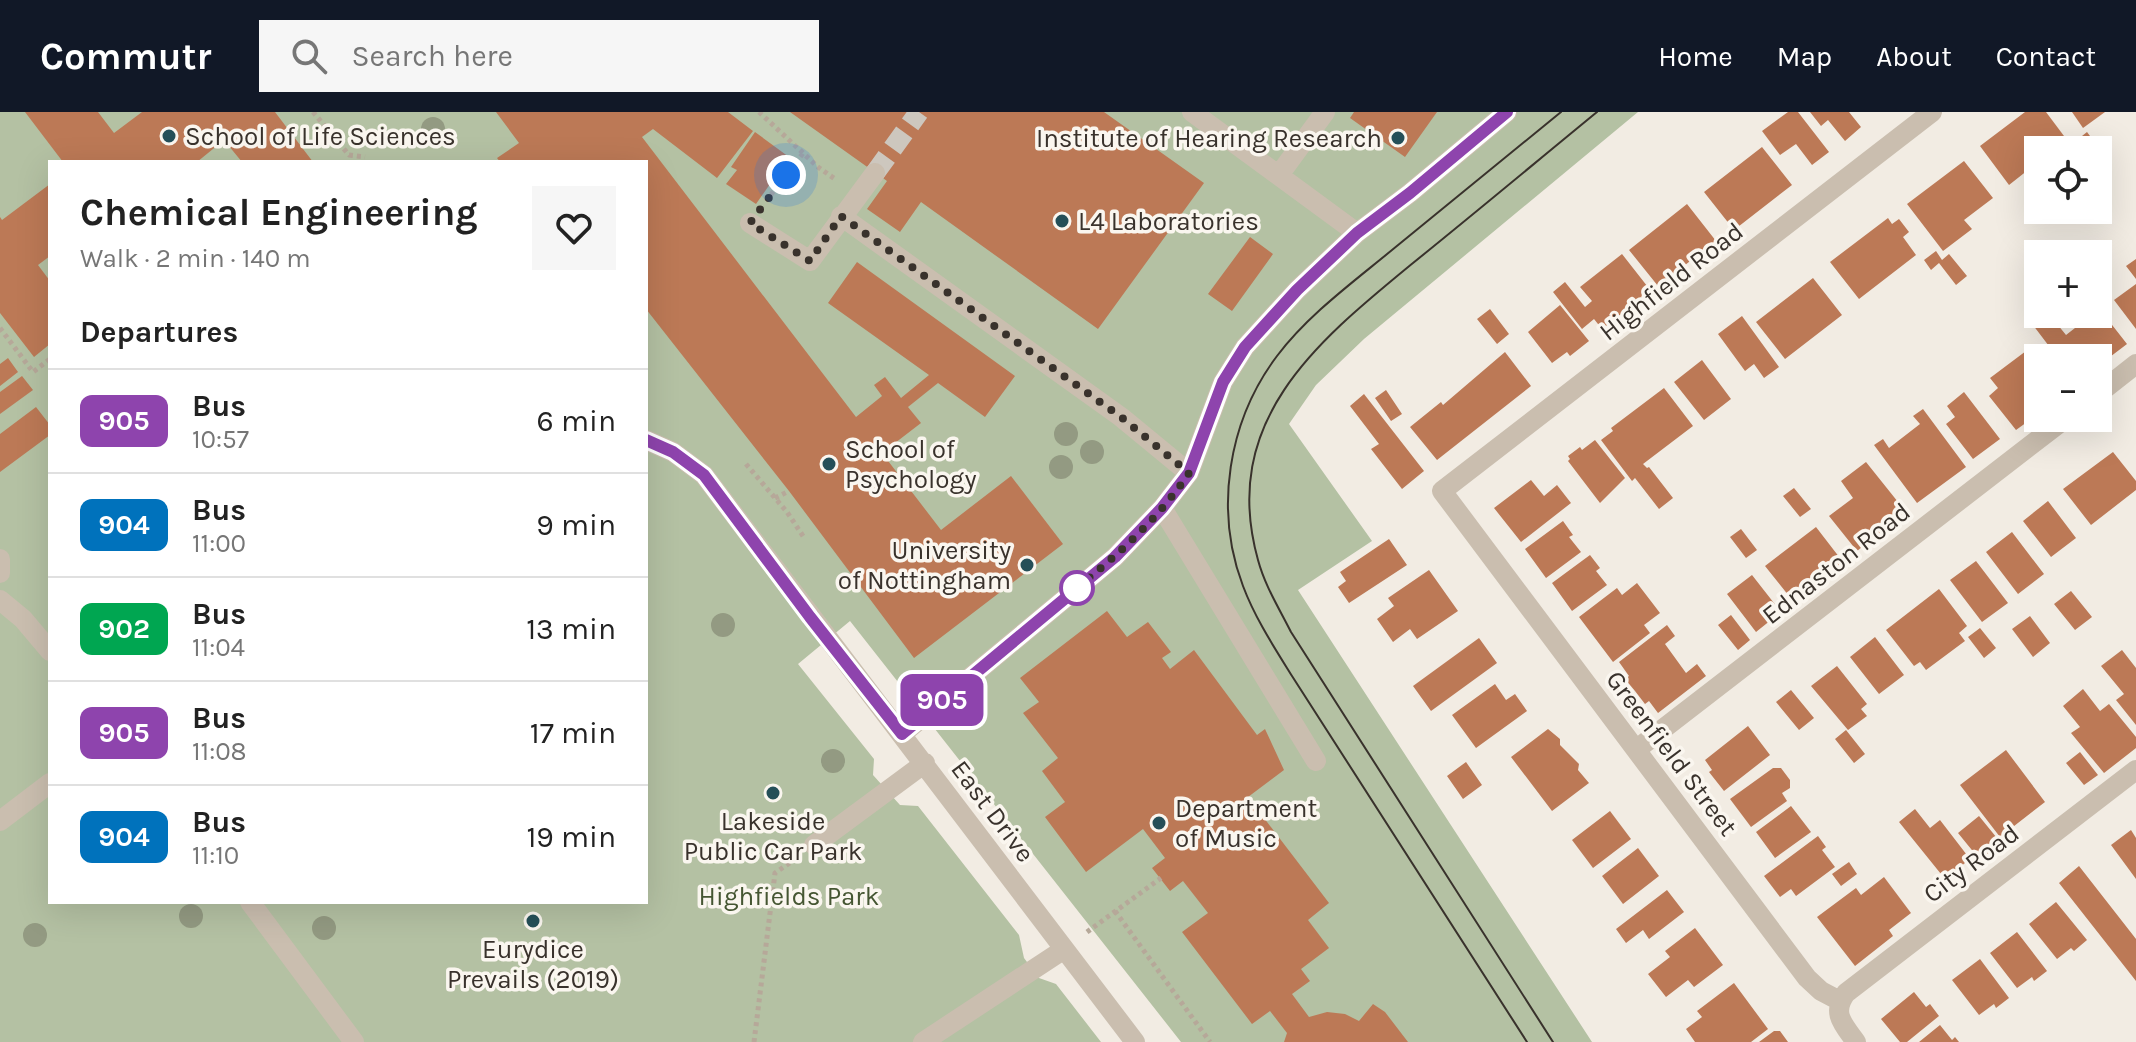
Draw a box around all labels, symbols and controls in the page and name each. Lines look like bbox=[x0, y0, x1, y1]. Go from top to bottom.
search box bbox=[259, 20, 819, 92]
text: Commutr bbox=[40, 34, 211, 79]
icon: search bbox=[287, 34, 331, 78]
text: Search here bbox=[351, 38, 513, 74]
text: Home bbox=[1658, 40, 1733, 73]
text: Map bbox=[1777, 40, 1832, 73]
text: About bbox=[1876, 40, 1952, 73]
text: Contact bbox=[1996, 40, 2096, 73]
place label: School of Life Sciences bbox=[185, 121, 456, 152]
place label: Institute of Hearing Research bbox=[1036, 123, 1382, 154]
marker: School of Life Sciences bbox=[160, 127, 178, 145]
marker: Institute of Hearing Research bbox=[1389, 129, 1407, 147]
map controls bbox=[2024, 136, 2112, 432]
button: locate bbox=[2024, 136, 2112, 224]
your location bbox=[766, 155, 806, 195]
button: heart bbox=[532, 186, 616, 270]
text: Chemical Engineering bbox=[80, 190, 478, 235]
place label: L4 Laboratories bbox=[1078, 206, 1259, 237]
marker: L4 Laboratories bbox=[1053, 212, 1071, 230]
street label: Highfield Road bbox=[1593, 216, 1749, 347]
button: + bbox=[2024, 240, 2112, 328]
text: Walk · 2 min · 140 m bbox=[80, 243, 311, 274]
text: Departures bbox=[80, 314, 238, 350]
button: − bbox=[2024, 344, 2112, 432]
text: Bus bbox=[192, 388, 246, 424]
text: 6 min bbox=[537, 403, 616, 439]
text: 905 bbox=[98, 404, 150, 437]
text: 10:57 bbox=[192, 424, 249, 455]
place label: School of Psychology bbox=[845, 434, 977, 495]
marker: School of Psychology bbox=[820, 455, 838, 473]
text: Bus bbox=[192, 492, 246, 528]
street label: Ednaston Road bbox=[1756, 496, 1917, 631]
text: 9 min bbox=[536, 507, 616, 543]
text: 904 bbox=[98, 508, 150, 541]
text: 11:00 bbox=[192, 528, 246, 559]
place label: University of Nottingham bbox=[838, 535, 1011, 596]
marker: University of Nottingham bbox=[1018, 556, 1036, 574]
unlabelled marker bbox=[1060, 571, 1094, 605]
text: Bus bbox=[192, 596, 246, 632]
text: 13 min bbox=[526, 611, 616, 647]
text: 902 bbox=[98, 612, 150, 645]
text: 11:04 bbox=[192, 632, 245, 663]
street label: Greenfield Street bbox=[1599, 665, 1744, 842]
line badge: 905 bbox=[896, 674, 988, 726]
text: 905 bbox=[916, 683, 968, 716]
text: Bus bbox=[192, 700, 246, 736]
text: 17 min bbox=[530, 715, 616, 751]
text: 905 bbox=[98, 716, 150, 749]
text: 11:08 bbox=[192, 736, 247, 767]
street label: East Drive bbox=[944, 754, 1041, 868]
marker: Lakeside Public Car Park bbox=[764, 784, 782, 802]
place label: Department of Music bbox=[1175, 793, 1318, 854]
text: Bus bbox=[192, 804, 246, 840]
place label: Lakeside Public Car Park bbox=[684, 806, 862, 867]
marker: Department of Music bbox=[1150, 814, 1168, 832]
street label: City Road bbox=[1917, 817, 2025, 909]
text: 19 min bbox=[526, 819, 616, 855]
text: 904 bbox=[98, 820, 150, 853]
text: 11:10 bbox=[192, 840, 239, 871]
park label: Highfields Park bbox=[699, 881, 879, 912]
marker: Eurydice Prevails (2019) bbox=[524, 912, 542, 930]
place label: Eurydice Prevails (2019) bbox=[447, 934, 619, 995]

